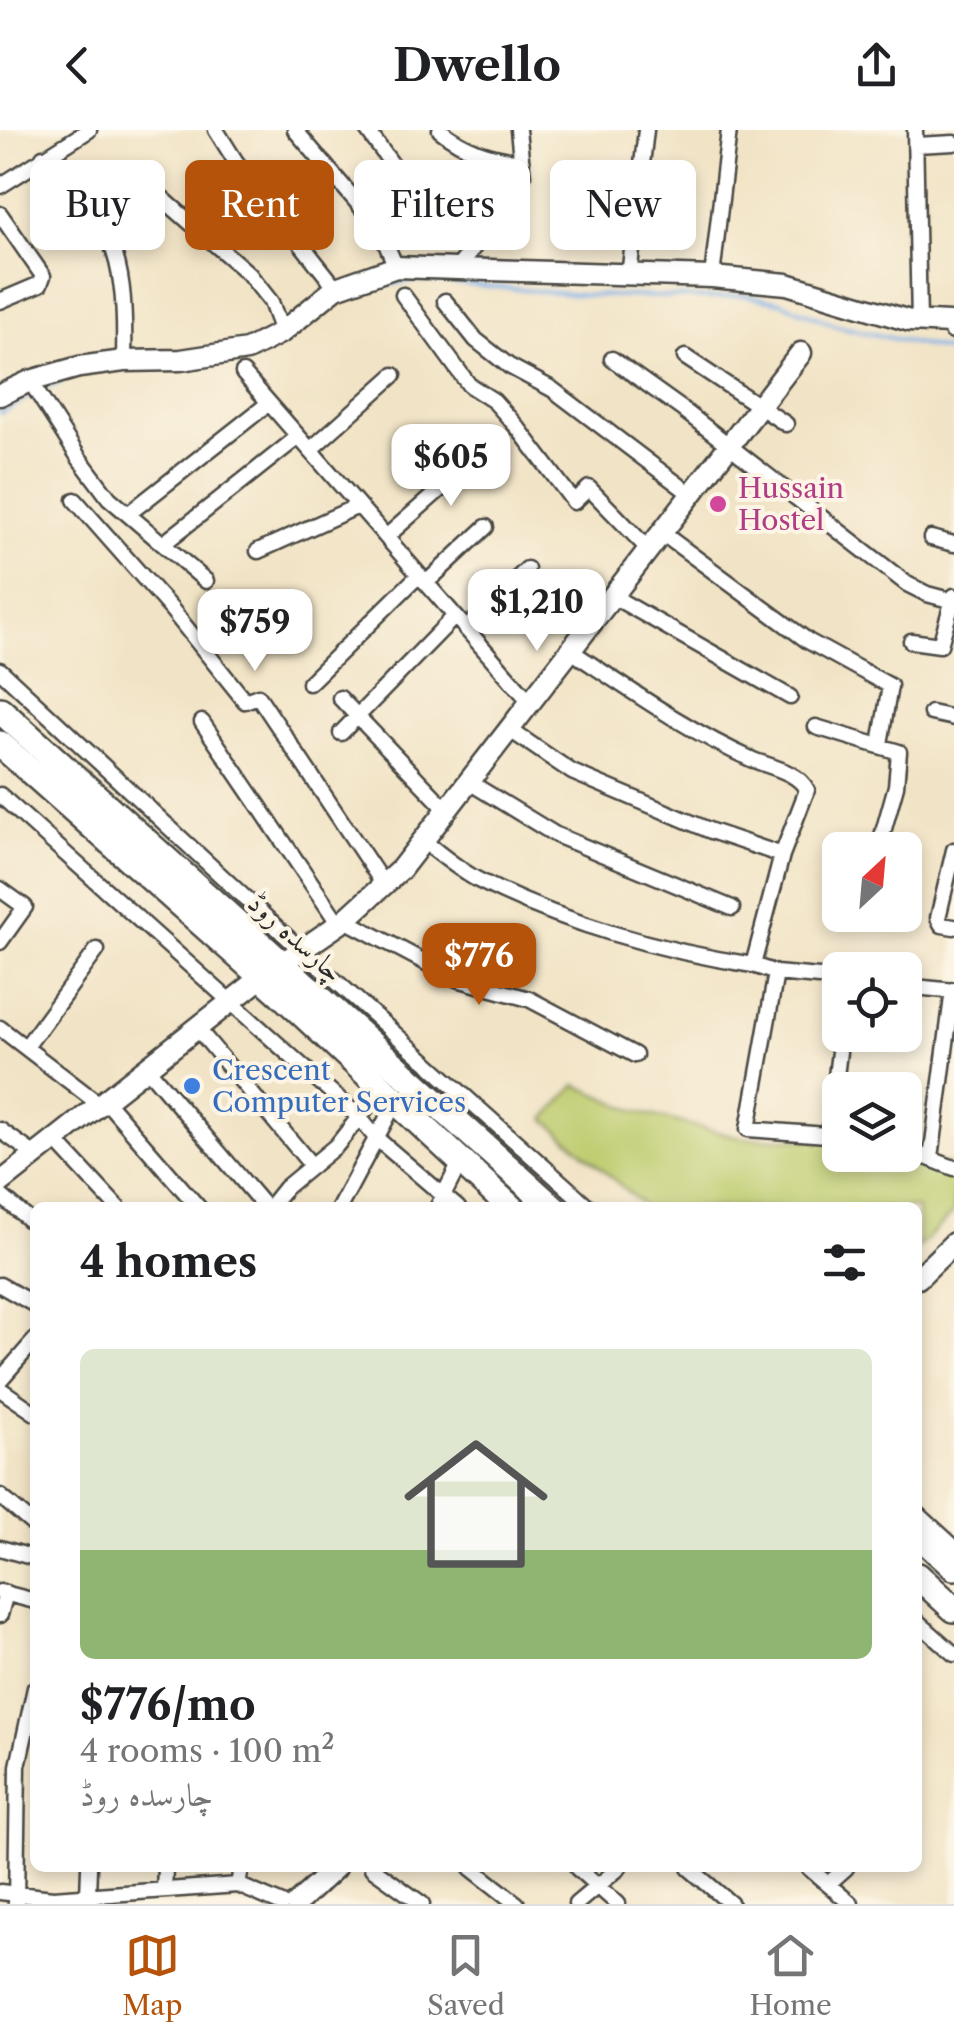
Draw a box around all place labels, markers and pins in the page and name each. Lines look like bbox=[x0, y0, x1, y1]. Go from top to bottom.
pin: $605 bbox=[392, 424, 510, 509]
place label: Hussain Hostel bbox=[738, 471, 844, 537]
marker: Hussain Hostel bbox=[707, 493, 729, 515]
pin: $1,210 bbox=[456, 569, 618, 654]
pin: $759 bbox=[196, 589, 314, 674]
pin: $776 bbox=[420, 923, 538, 1008]
place label: Crescent Computer Services bbox=[212, 1053, 466, 1119]
marker: Crescent Computer Services bbox=[181, 1075, 203, 1097]

